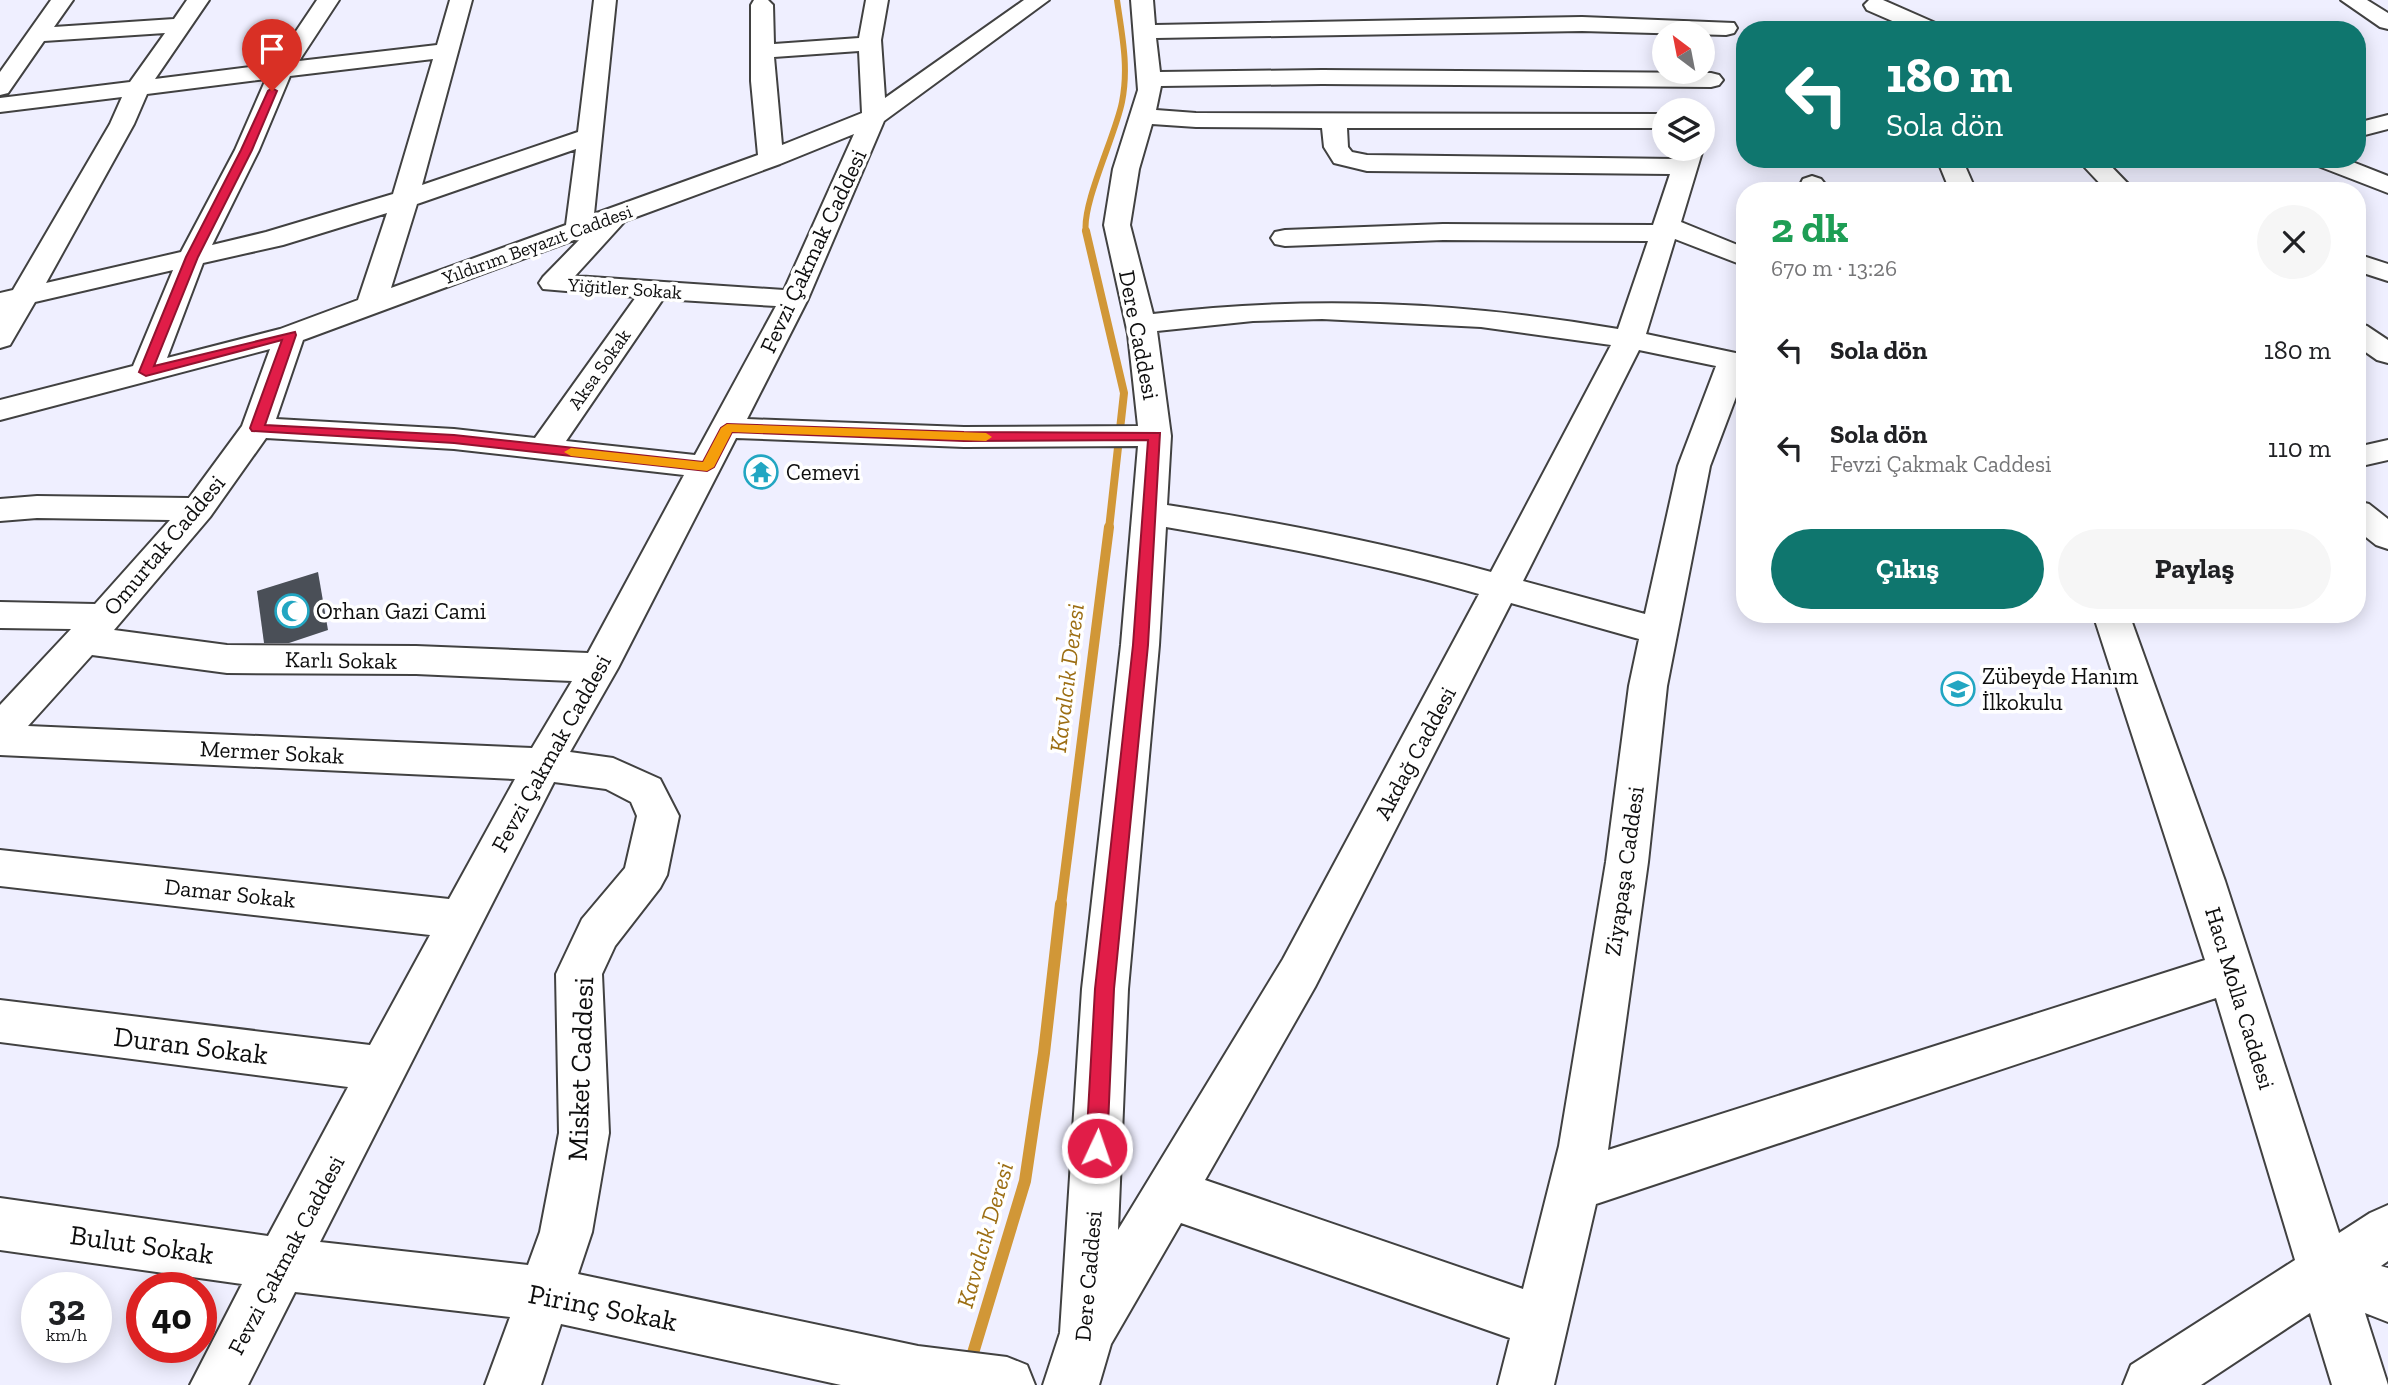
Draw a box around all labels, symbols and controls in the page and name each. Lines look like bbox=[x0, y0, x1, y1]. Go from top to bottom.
pin bbox=[242, 19, 302, 91]
north arrow bbox=[1652, 21, 1715, 84]
map controls bbox=[1652, 21, 1715, 161]
icon: arrive bbox=[253, 30, 291, 68]
text: 180 m bbox=[1886, 46, 2013, 105]
icon: left bbox=[1771, 49, 1862, 140]
button: layers bbox=[1652, 98, 1715, 161]
text: Sola dön bbox=[1886, 106, 2003, 144]
street label: Fevzi Çakmak Caddesi bbox=[754, 145, 872, 357]
street label: Yıldırım Beyazıt Caddesi bbox=[438, 199, 635, 290]
text: 2 dk bbox=[1771, 202, 1849, 253]
button: close bbox=[2257, 205, 2331, 279]
text: 670 m · 13:26 bbox=[1771, 254, 1897, 282]
street label: Dere Caddesi bbox=[1113, 268, 1165, 402]
street label: Yiğitler Sokak bbox=[566, 273, 683, 304]
street label: Aksa Sokak bbox=[563, 325, 636, 414]
icon: left bbox=[1771, 331, 1809, 369]
text: Sola dön bbox=[1830, 334, 1927, 366]
text: 180 m bbox=[2264, 334, 2331, 366]
text: Sola dön bbox=[1830, 418, 1927, 450]
icon: left bbox=[1771, 429, 1809, 467]
text: 110 m bbox=[2268, 432, 2331, 464]
text: Fevzi Çakmak Caddesi bbox=[1830, 450, 2051, 478]
temple icon: Cemevi bbox=[742, 453, 780, 491]
place label: Cemevi bbox=[786, 458, 860, 486]
street label: Omurtak Caddesi bbox=[97, 469, 231, 621]
button: Çıkış bbox=[1771, 529, 2044, 609]
button: Paylaş bbox=[2058, 529, 2331, 609]
mosque icon: Orhan Gazi Cami bbox=[273, 592, 311, 630]
place label: Orhan Gazi Cami bbox=[316, 597, 486, 625]
water label: Kavalcık Deresi bbox=[1043, 602, 1090, 754]
street label: Karlı Sokak bbox=[285, 645, 397, 675]
street label: Fevzi Çakmak Caddesi bbox=[485, 649, 617, 857]
place label: Zübeyde Hanım İlkokulu bbox=[1982, 662, 2139, 716]
school or university icon: Zübeyde Hanım İlkokulu bbox=[1939, 670, 1977, 708]
street label: Akdağ Caddesi bbox=[1368, 682, 1462, 824]
street label: Mermer Sokak bbox=[199, 734, 345, 770]
street label: Ziyapaşa Caddesi bbox=[1598, 784, 1650, 958]
street label: Damar Sokak bbox=[163, 872, 297, 914]
street label: Hacı Molla Caddesi bbox=[2199, 903, 2281, 1093]
street label: Misket Caddesi bbox=[561, 976, 600, 1162]
street label: Duran Sokak bbox=[112, 1020, 270, 1071]
position arrow bbox=[1060, 1111, 1134, 1185]
street label: Fevzi Çakmak Caddesi bbox=[222, 1151, 350, 1359]
water label: Kavalcık Deresi bbox=[950, 1159, 1019, 1311]
street label: Dere Caddesi bbox=[1068, 1209, 1108, 1343]
street label: Bulut Sokak bbox=[68, 1218, 216, 1271]
speed limit sign: 40 bbox=[126, 1272, 217, 1363]
street label: Pirinç Sokak bbox=[526, 1277, 680, 1338]
text: 32 bbox=[48, 1287, 85, 1329]
text: km/h bbox=[46, 1324, 87, 1346]

